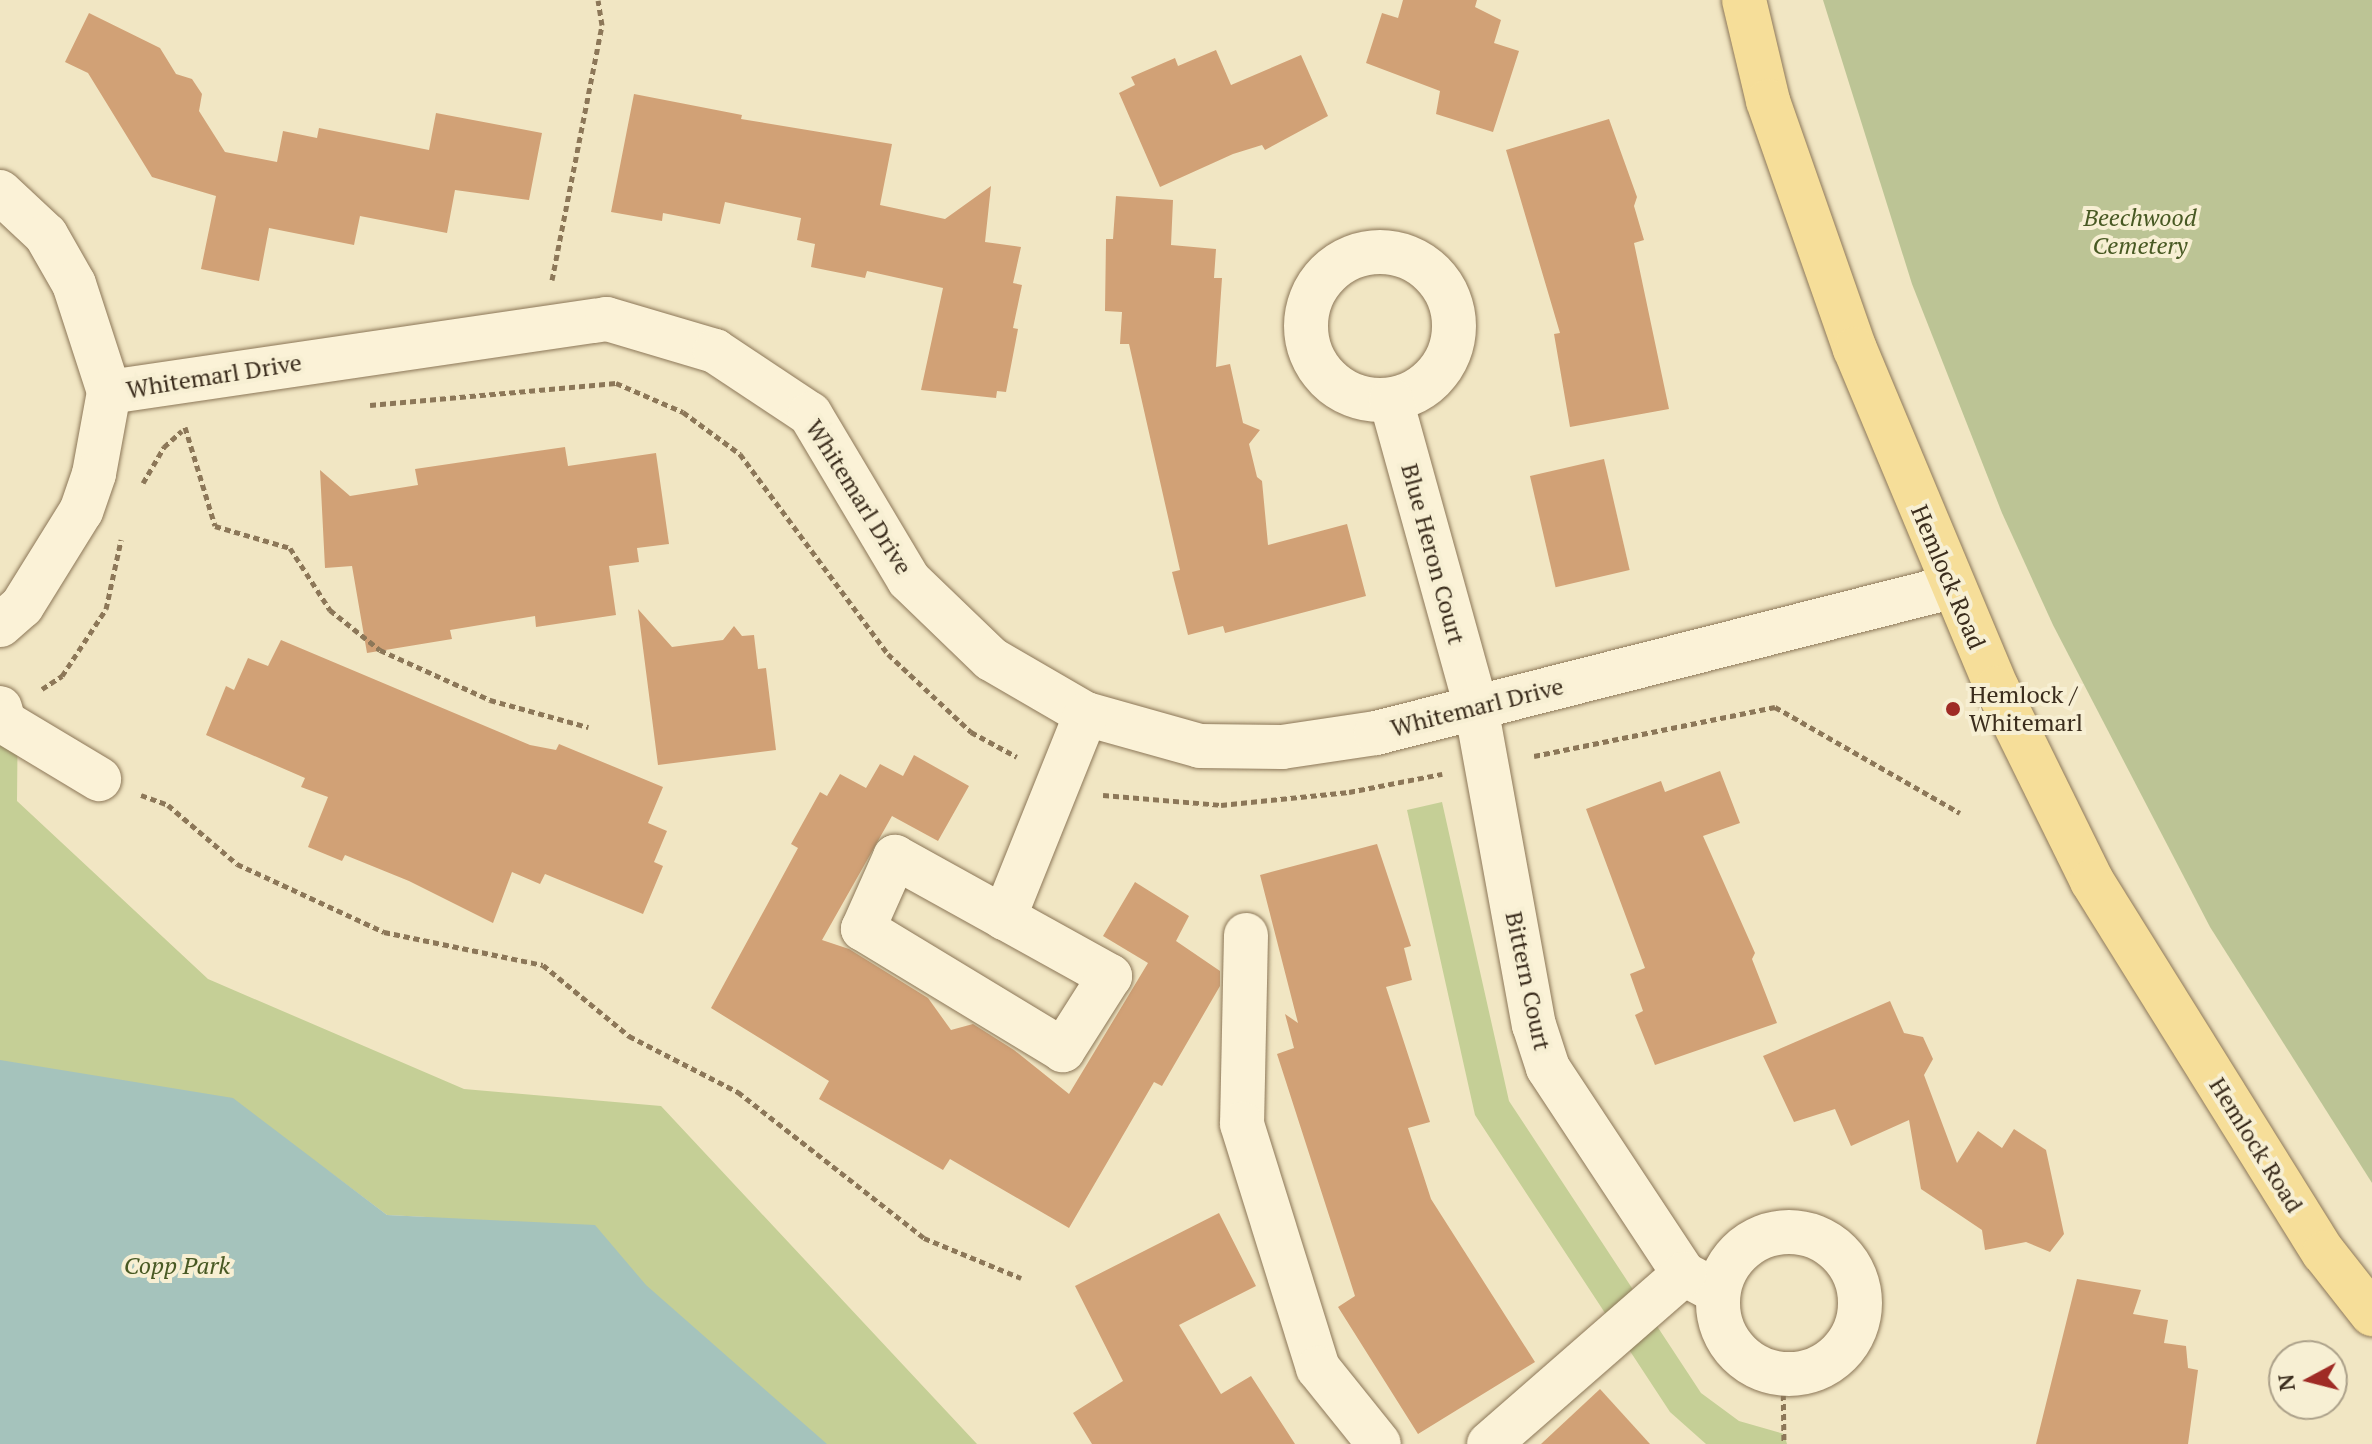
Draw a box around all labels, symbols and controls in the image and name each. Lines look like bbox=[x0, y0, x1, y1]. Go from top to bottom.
park label: Beechwood Cemetery bbox=[2083, 204, 2197, 260]
street label: Whitemarl Drive bbox=[124, 348, 304, 404]
street label: Whitemarl Drive bbox=[800, 414, 918, 580]
street label: Blue Heron Court bbox=[1395, 461, 1471, 647]
street label: Hemlock Road bbox=[1905, 501, 1991, 653]
street label: Whitemarl Drive bbox=[1388, 672, 1566, 742]
place label: Hemlock / Whitemarl bbox=[1969, 681, 2083, 737]
marker: Hemlock / Whitemarl bbox=[1944, 700, 1962, 718]
street label: Bittern Court bbox=[1499, 909, 1557, 1053]
street label: Hemlock Road bbox=[2203, 1072, 2309, 1218]
park label: Copp Park bbox=[124, 1252, 230, 1280]
north arrow bbox=[2268, 1340, 2348, 1420]
text: N bbox=[2270, 1373, 2301, 1393]

